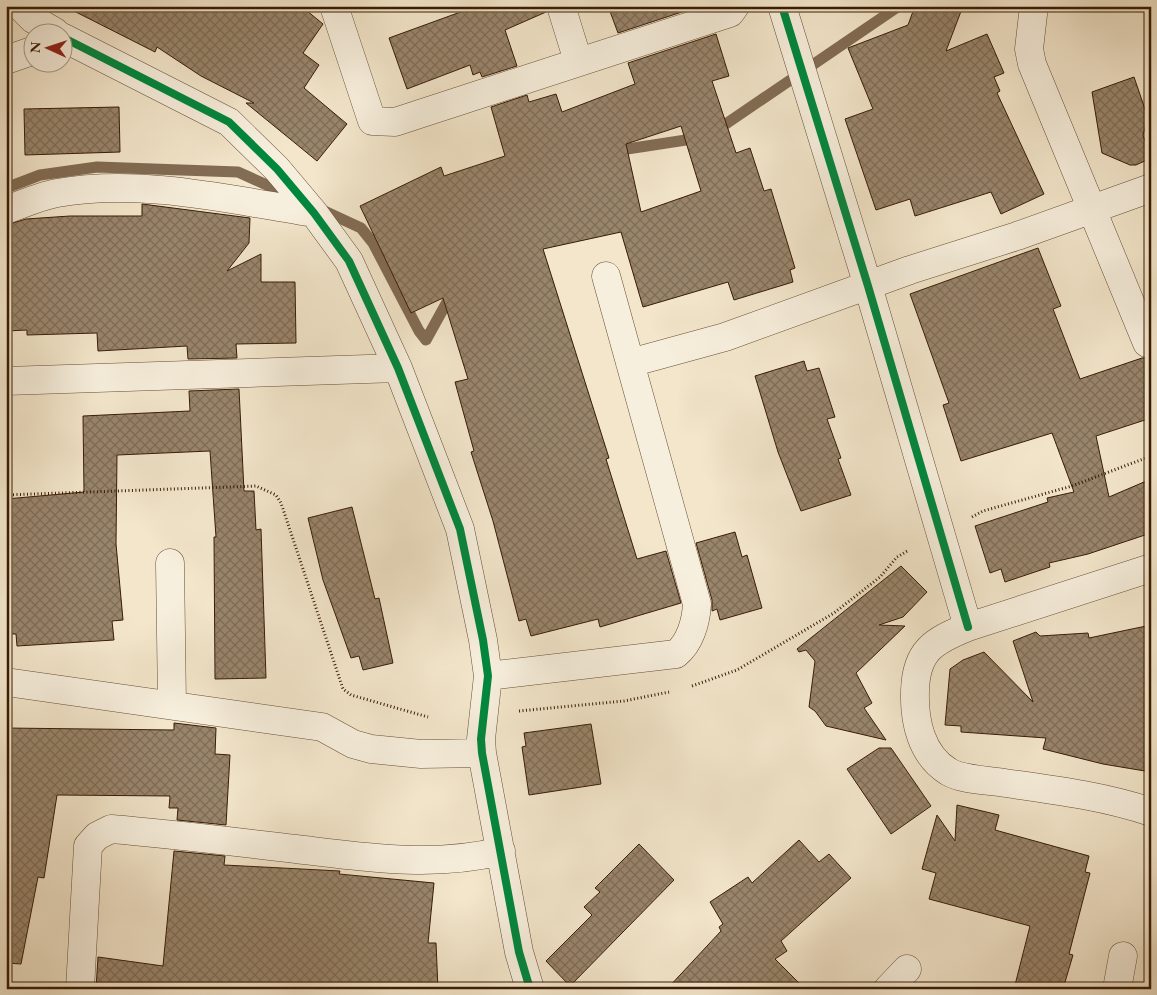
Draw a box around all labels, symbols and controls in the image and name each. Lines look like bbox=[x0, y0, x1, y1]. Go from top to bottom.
north arrow bbox=[22, 22, 72, 72]
text: N bbox=[26, 41, 44, 53]

